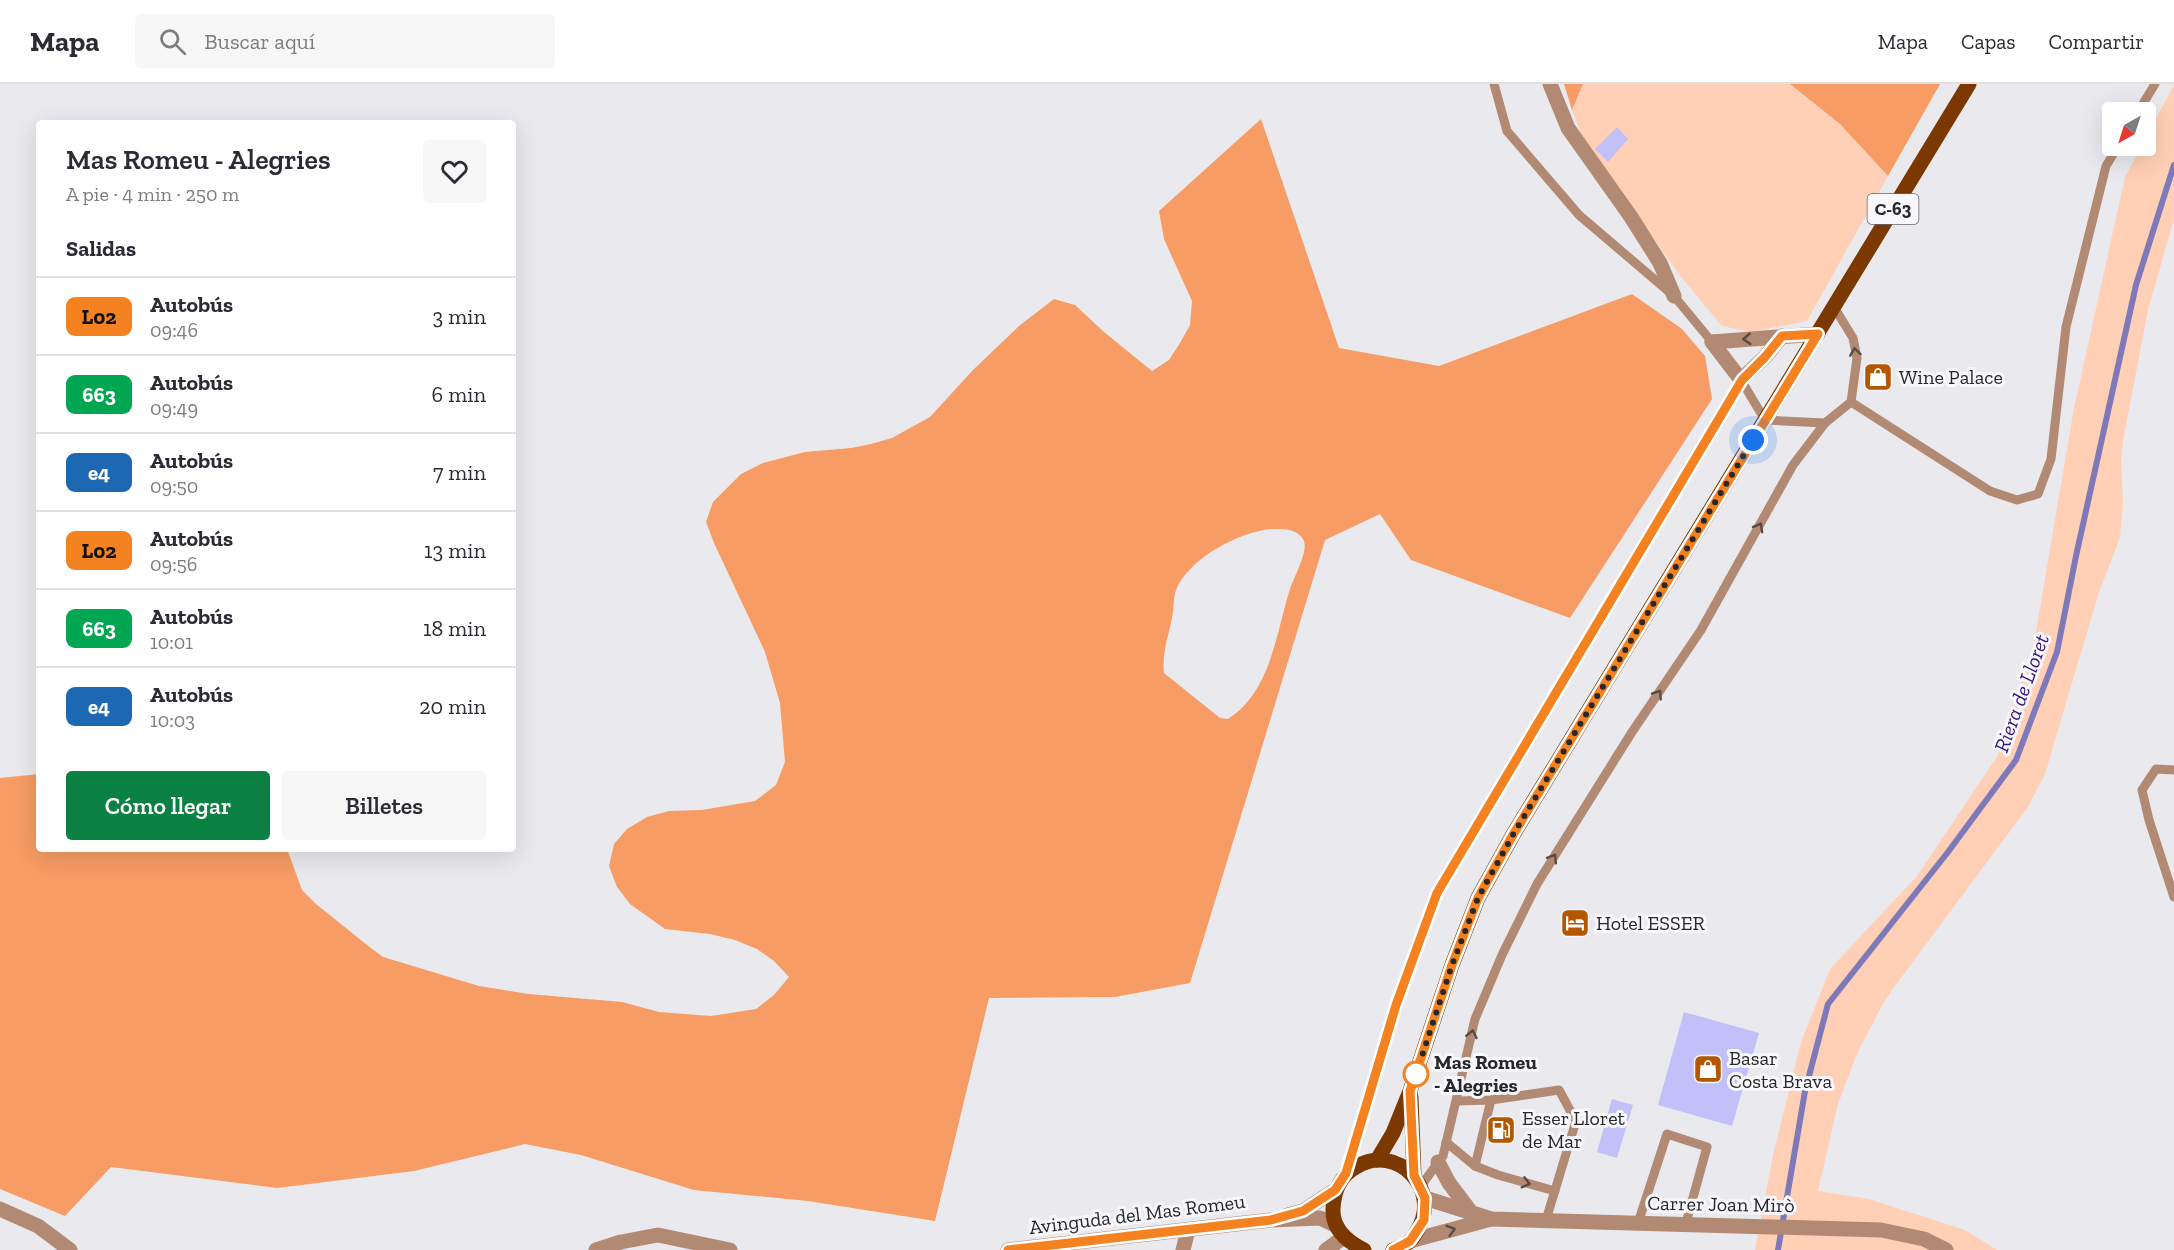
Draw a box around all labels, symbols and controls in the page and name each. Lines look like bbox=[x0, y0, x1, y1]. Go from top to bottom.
search box bbox=[135, 14, 555, 68]
text: Mapa bbox=[30, 25, 99, 58]
icon: search bbox=[156, 25, 189, 58]
text: Buscar aquí bbox=[204, 28, 315, 55]
text: Mapa bbox=[1878, 29, 1928, 54]
text: Capas bbox=[1961, 29, 2016, 54]
text: Compartir bbox=[2049, 29, 2144, 54]
north arrow bbox=[2102, 102, 2156, 156]
map controls bbox=[2102, 102, 2156, 156]
button: heart bbox=[423, 140, 486, 203]
text: Mas Romeu - Alegries bbox=[66, 143, 331, 176]
text: A pie · 4 min · 250 m bbox=[66, 182, 239, 206]
road number: C-63 bbox=[1868, 194, 1918, 224]
text: Salidas bbox=[66, 235, 136, 262]
text: Autobús bbox=[150, 291, 233, 318]
text: 3 min bbox=[432, 303, 486, 330]
text: L02 bbox=[81, 304, 117, 329]
text: 09:46 bbox=[150, 318, 198, 342]
one-way arrow bbox=[1742, 332, 1751, 345]
one-way arrow bbox=[1850, 347, 1862, 356]
shop icon: Wine Palace bbox=[1862, 361, 1894, 393]
place label: Wine Palace bbox=[1899, 365, 2003, 389]
text: Autobús bbox=[150, 369, 233, 396]
text: 6 min bbox=[432, 381, 486, 408]
text: 663 bbox=[82, 382, 116, 407]
text: 09:49 bbox=[150, 396, 198, 420]
your location bbox=[1738, 425, 1768, 455]
text: Autobús bbox=[150, 447, 233, 474]
text: 7 min bbox=[433, 459, 486, 486]
text: e4 bbox=[88, 460, 110, 485]
text: 09:50 bbox=[150, 474, 198, 498]
one-way arrow bbox=[1752, 523, 1763, 533]
text: Autobús bbox=[150, 525, 233, 552]
text: 13 min bbox=[424, 537, 486, 564]
text: L02 bbox=[81, 538, 117, 563]
text: 09:56 bbox=[150, 552, 197, 576]
text: Autobús bbox=[150, 603, 233, 630]
text: 18 min bbox=[423, 615, 486, 642]
text: 663 bbox=[82, 616, 116, 641]
text: 10:01 bbox=[150, 630, 193, 654]
water label: Riera de Lloret bbox=[1988, 631, 2054, 755]
text: Autobús bbox=[150, 681, 233, 708]
one-way arrow bbox=[1651, 689, 1662, 700]
text: 20 min bbox=[419, 693, 486, 720]
text: e4 bbox=[88, 694, 110, 719]
text: 10:03 bbox=[150, 708, 195, 732]
button: Cómo llegar bbox=[66, 771, 270, 840]
button: Billetes bbox=[282, 771, 486, 840]
one-way arrow bbox=[1545, 854, 1557, 864]
hotel icon: Hotel ESSER bbox=[1559, 907, 1591, 939]
place label: Hotel ESSER bbox=[1596, 911, 1705, 935]
one-way arrow bbox=[1465, 1030, 1478, 1040]
place label: Basar Costa Brava bbox=[1729, 1046, 1832, 1093]
place label: Mas Romeu - Alegries bbox=[1434, 1050, 1537, 1097]
shop icon: Basar Costa Brava bbox=[1692, 1053, 1724, 1085]
marker: Mas Romeu - Alegries bbox=[1403, 1061, 1429, 1087]
place label: Esser Lloret de Mar bbox=[1522, 1106, 1626, 1153]
fuel station icon: Esser Lloret de Mar bbox=[1485, 1114, 1517, 1146]
one-way arrow bbox=[1520, 1176, 1531, 1188]
street label: Avinguda del Mas Romeu bbox=[1028, 1189, 1246, 1239]
street label: Carrer Joan Mirò bbox=[1647, 1191, 1795, 1217]
one-way arrow bbox=[1445, 1225, 1456, 1237]

